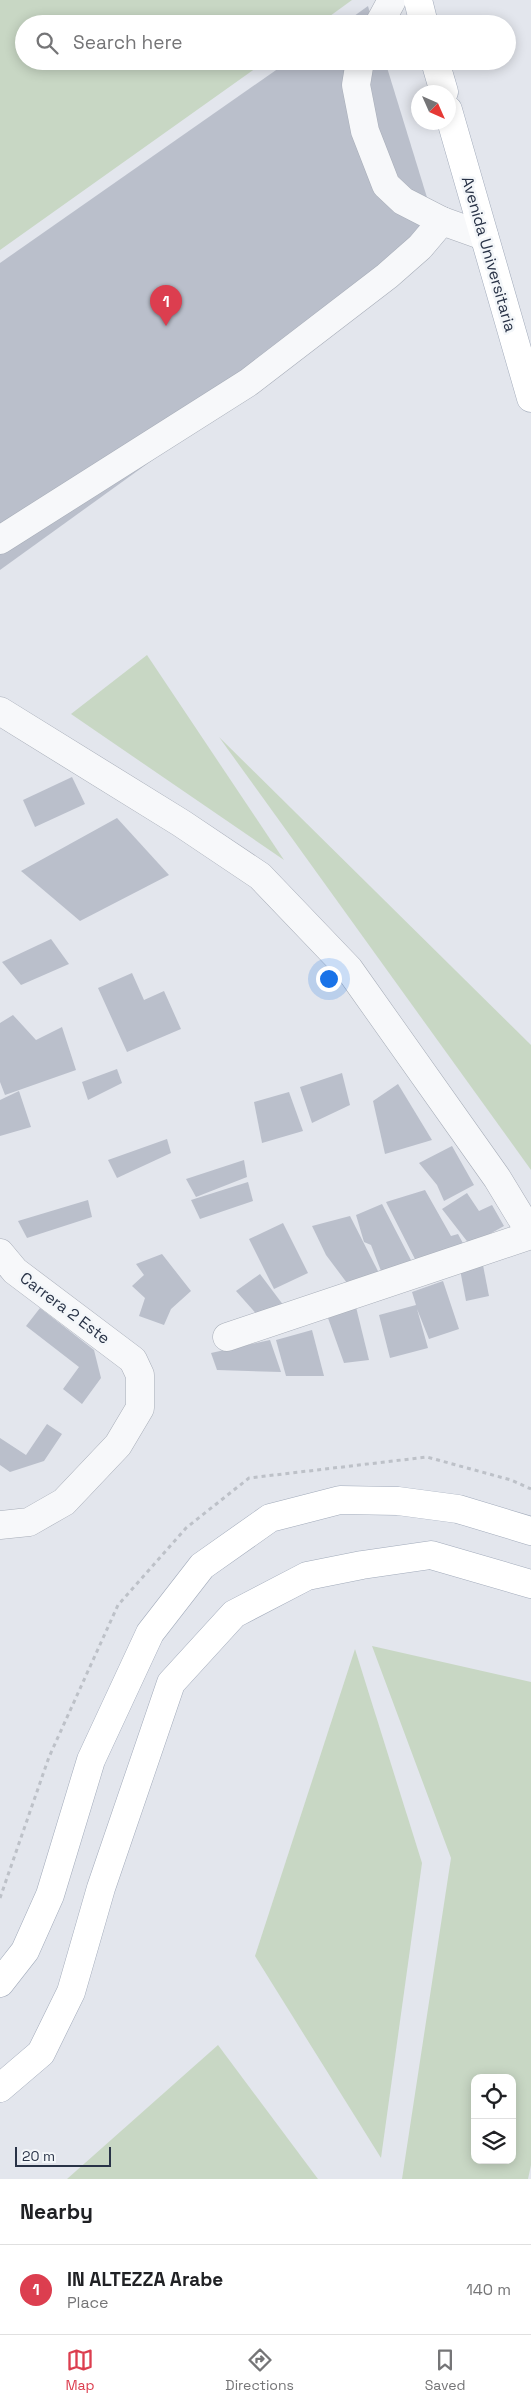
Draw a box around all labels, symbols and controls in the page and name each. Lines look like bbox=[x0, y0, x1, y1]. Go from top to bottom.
search box bbox=[15, 15, 516, 70]
icon: search bbox=[33, 29, 61, 57]
text: Search here bbox=[73, 30, 183, 55]
north arrow bbox=[411, 85, 456, 130]
street label: Avenida Universitaria bbox=[457, 174, 521, 334]
pin: 1 bbox=[150, 285, 182, 326]
your location bbox=[316, 966, 342, 992]
street label: Carrera 2 Este bbox=[16, 1267, 114, 1349]
map controls bbox=[471, 2074, 516, 2164]
button: locate bbox=[471, 2074, 516, 2119]
button: layers bbox=[471, 2119, 516, 2164]
scale bar bbox=[15, 2144, 111, 2167]
text: 20 m bbox=[22, 2147, 55, 2165]
text: Nearby bbox=[20, 2198, 93, 2225]
text: IN ALTEZZA Arabe bbox=[67, 2267, 223, 2292]
text: 1 bbox=[32, 2279, 40, 2300]
text: 140 m bbox=[466, 2279, 511, 2300]
text: Place bbox=[67, 2292, 109, 2313]
tab: Map bbox=[65, 2346, 95, 2394]
tab: Directions bbox=[225, 2346, 294, 2394]
tab: Saved bbox=[425, 2346, 466, 2394]

